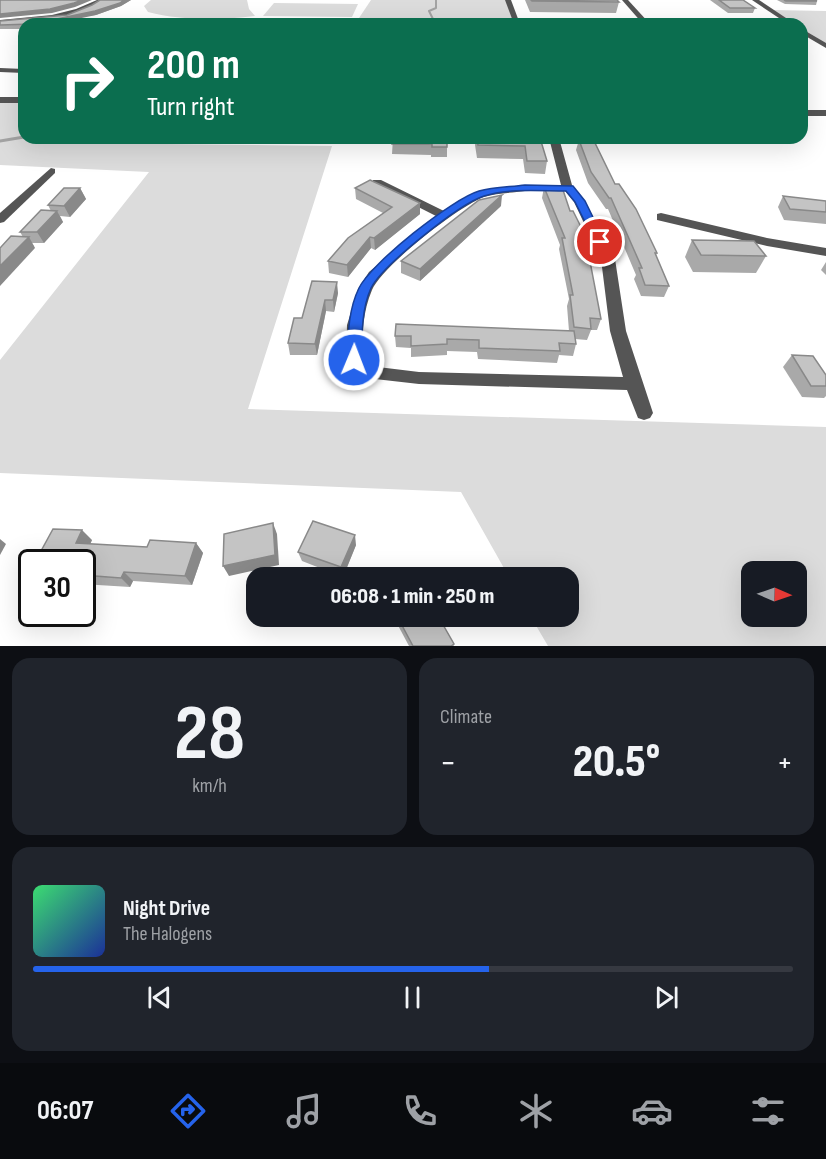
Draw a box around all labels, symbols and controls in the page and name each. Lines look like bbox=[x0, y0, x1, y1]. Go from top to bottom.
text: 200 m bbox=[147, 40, 240, 91]
icon: right bbox=[48, 42, 126, 120]
text: Turn right bbox=[147, 91, 234, 123]
pin bbox=[574, 216, 625, 267]
icon: arrive bbox=[583, 225, 616, 258]
position arrow bbox=[322, 328, 386, 392]
speed limit sign: 30 bbox=[18, 549, 96, 627]
north arrow bbox=[741, 561, 807, 627]
map controls bbox=[741, 561, 807, 627]
text: 06:08 · 1 min · 250 m bbox=[331, 583, 494, 610]
text: 28 bbox=[174, 688, 245, 781]
text: Climate bbox=[440, 705, 492, 729]
text: 20.5° bbox=[573, 735, 660, 790]
text: − bbox=[440, 743, 456, 783]
text: + bbox=[777, 743, 793, 783]
text: km/h bbox=[192, 774, 227, 798]
text: Night Drive bbox=[123, 895, 210, 922]
text: The Halogens bbox=[123, 922, 212, 946]
icon: previous bbox=[143, 981, 176, 1014]
icon: pause bbox=[396, 981, 429, 1014]
icon: next bbox=[650, 981, 683, 1014]
icon: directions bbox=[167, 1090, 209, 1132]
icon: music bbox=[283, 1090, 325, 1132]
icon: phone bbox=[399, 1090, 441, 1132]
icon: climate bbox=[515, 1090, 557, 1132]
icon: car bbox=[631, 1090, 673, 1132]
icon: filters bbox=[747, 1090, 789, 1132]
text: 06:07 bbox=[37, 1095, 93, 1127]

